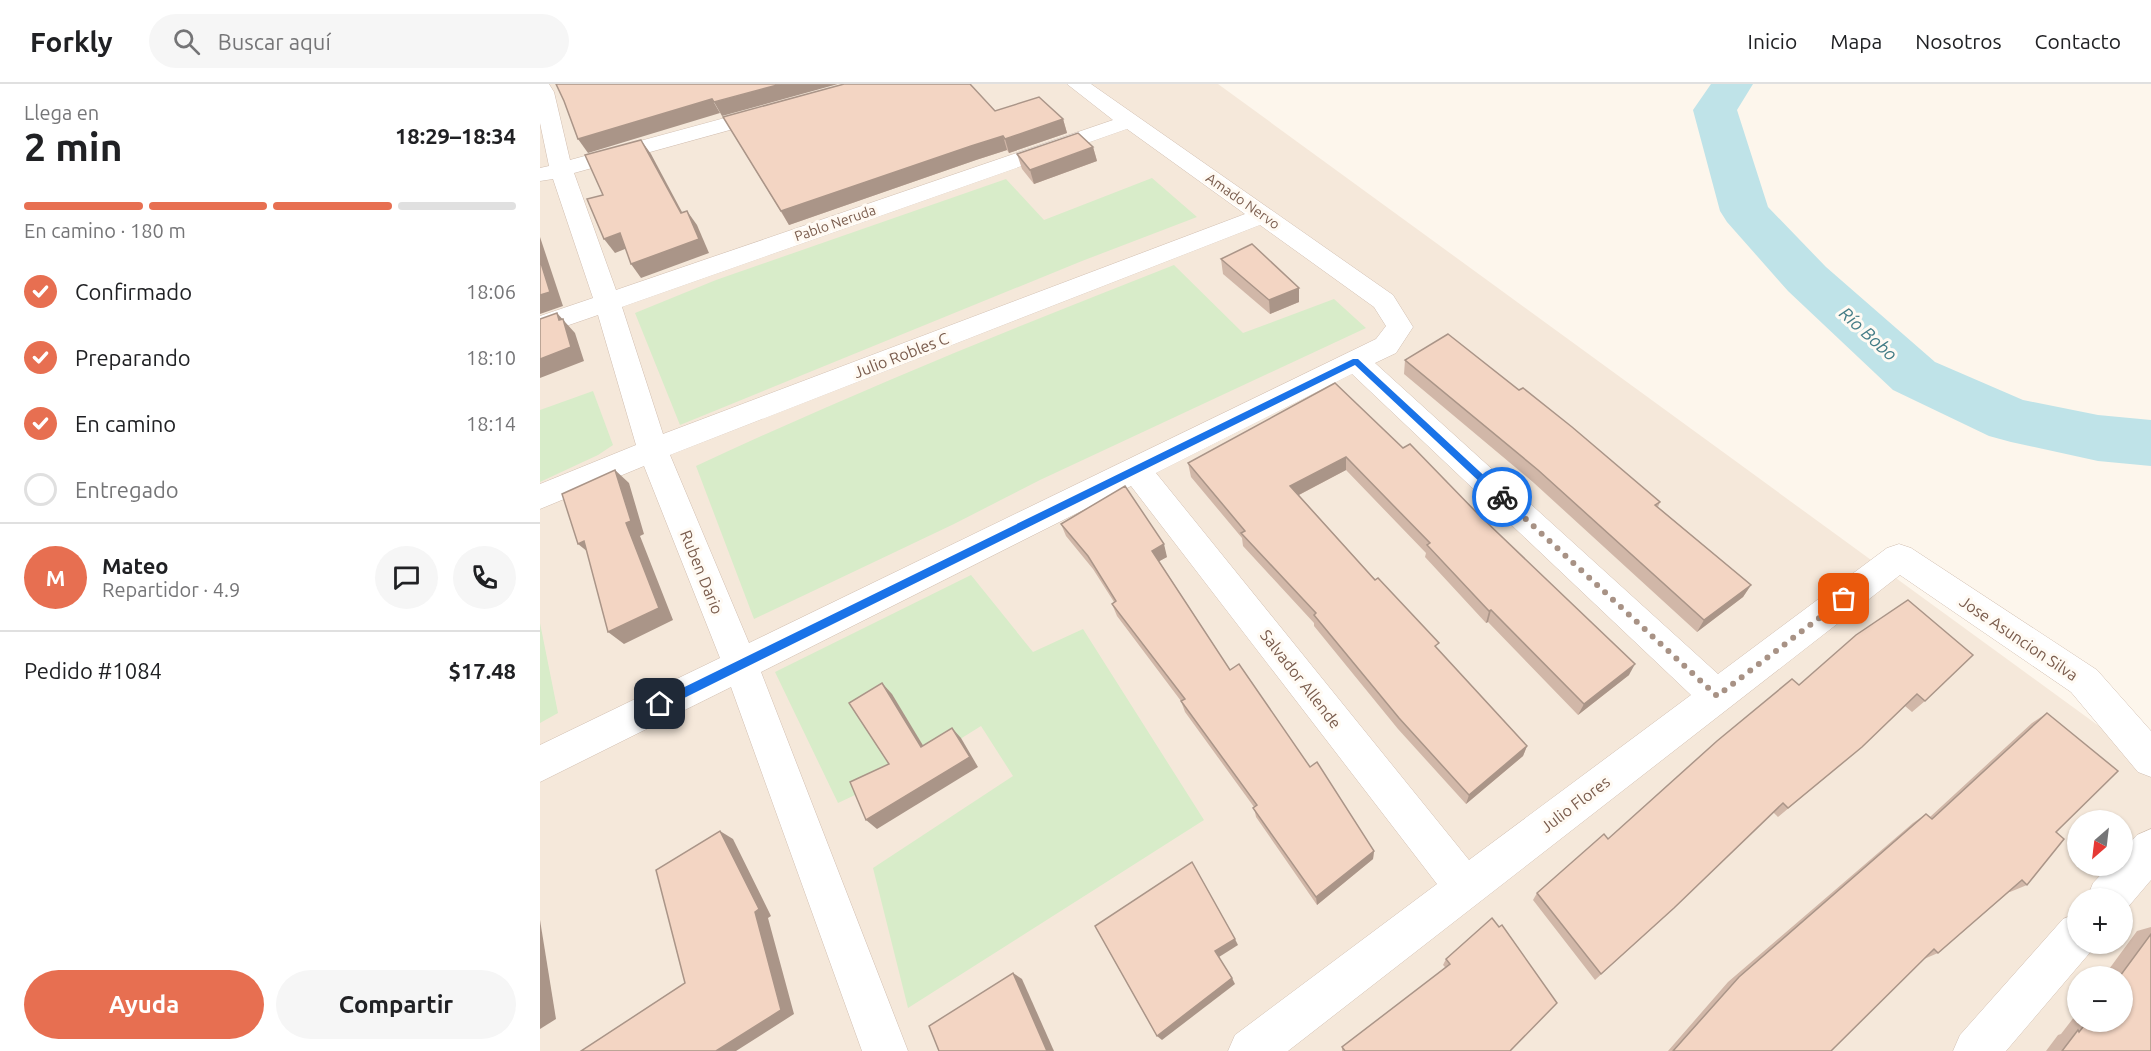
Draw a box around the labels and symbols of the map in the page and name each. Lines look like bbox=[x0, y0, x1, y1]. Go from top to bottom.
street label: Amado Nervo bbox=[1203, 170, 1283, 232]
street label: Pablo Neruda bbox=[792, 202, 878, 244]
water label: Río Bobo bbox=[1836, 302, 1901, 364]
street label: Julio Robles C bbox=[851, 329, 951, 381]
courier bbox=[1472, 467, 1532, 527]
street label: Ruben Dario bbox=[677, 527, 727, 617]
pin bbox=[1818, 573, 1869, 624]
street label: Jose Asuncion Silva bbox=[1957, 592, 2081, 684]
street label: Salvador Allende bbox=[1257, 626, 1345, 732]
pin bbox=[634, 678, 685, 729]
street label: Julio Flores bbox=[1537, 772, 1613, 836]
north arrow bbox=[2067, 810, 2133, 876]

